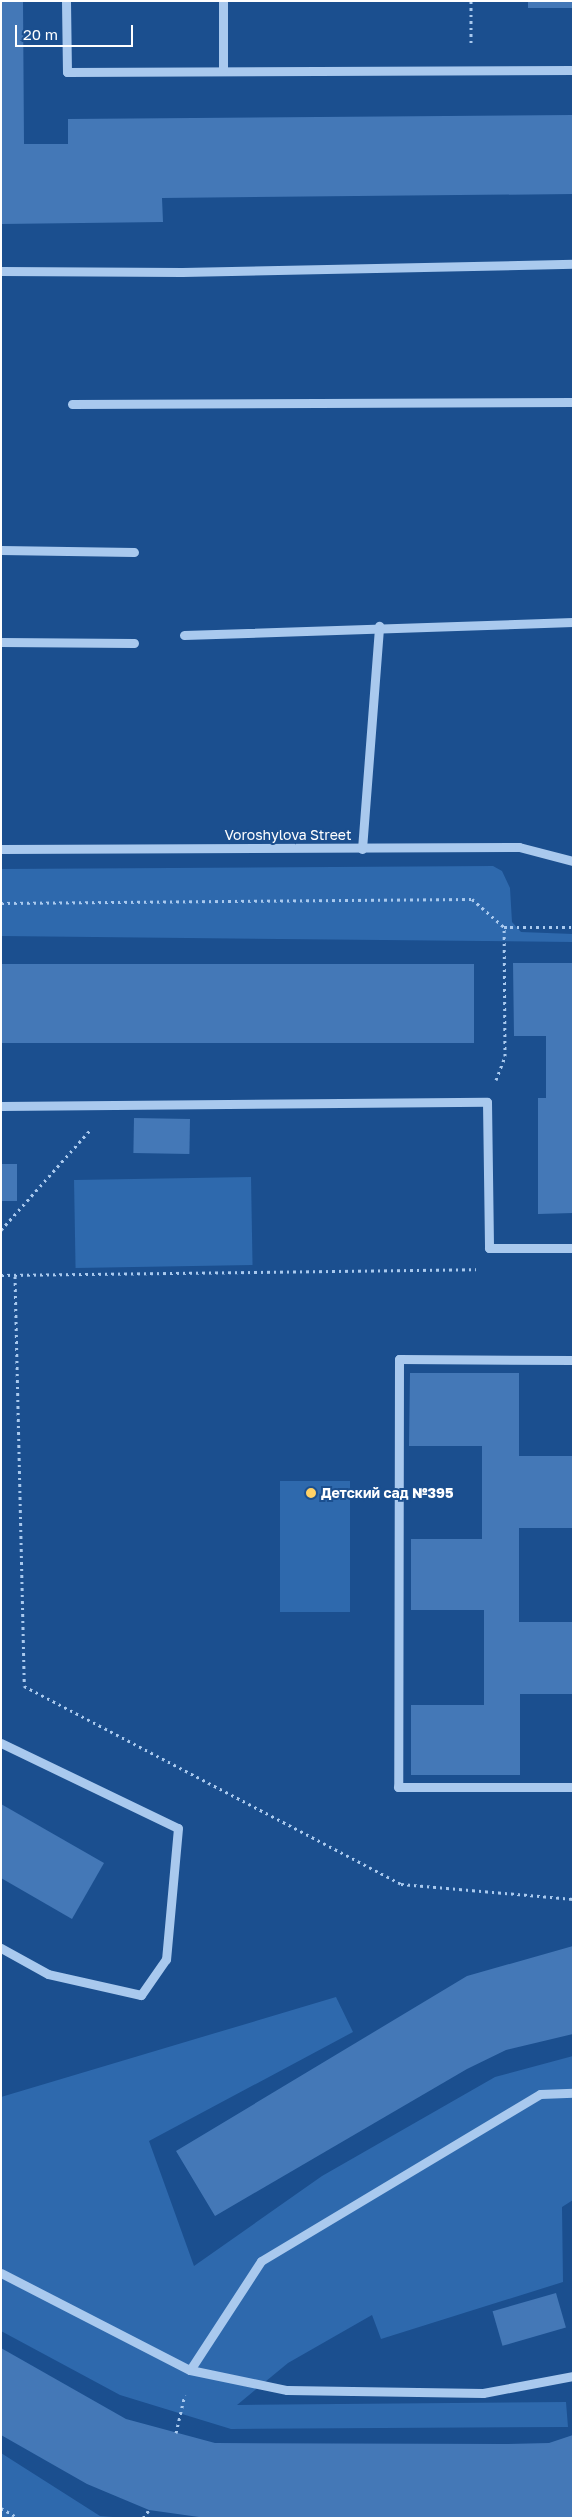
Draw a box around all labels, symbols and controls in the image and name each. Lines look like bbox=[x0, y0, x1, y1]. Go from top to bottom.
scale bar bbox=[18, 15, 135, 47]
text: 20 m bbox=[23, 25, 58, 43]
street label: Voroshylova Street bbox=[225, 827, 351, 843]
place label: Детский сад №395 bbox=[321, 1485, 453, 1501]
marker: Детский сад №395 bbox=[305, 1487, 317, 1499]

